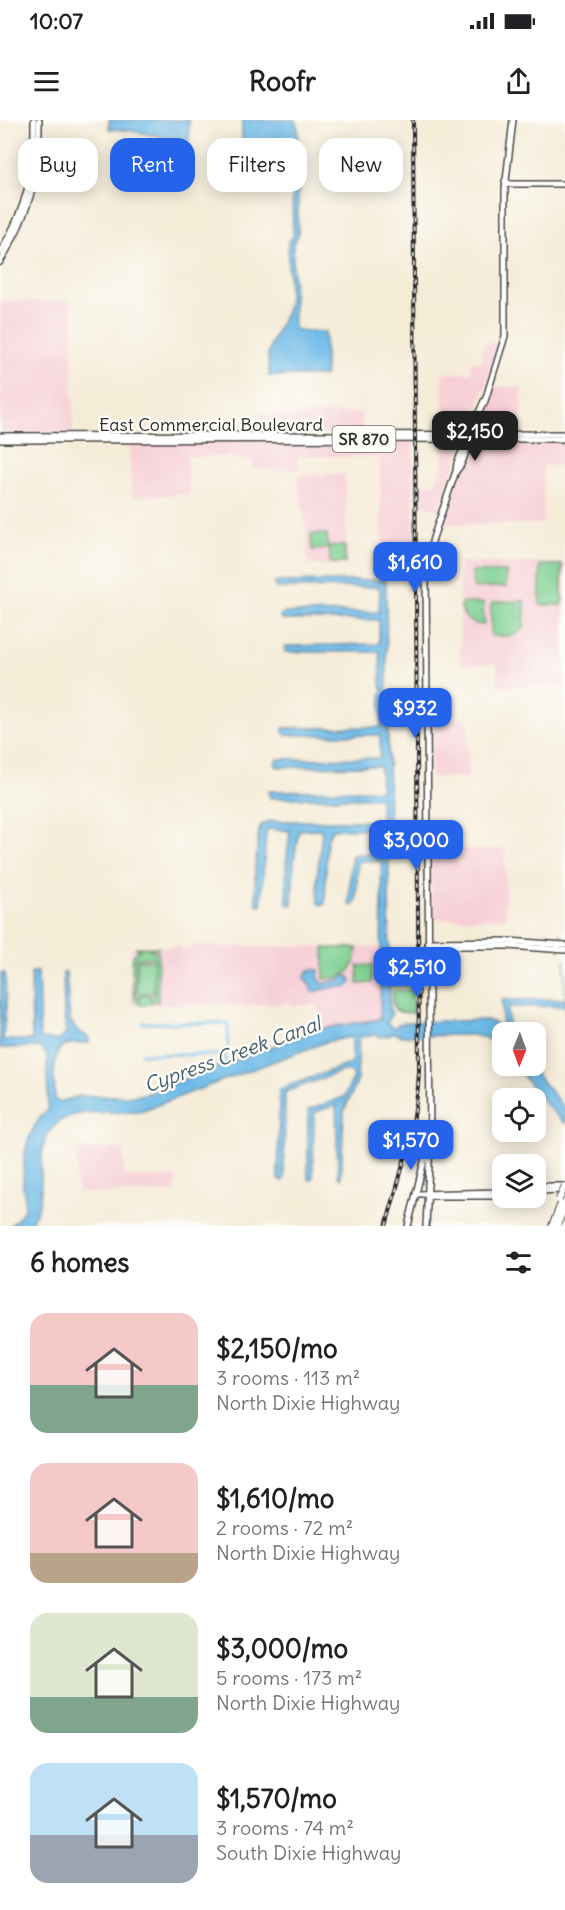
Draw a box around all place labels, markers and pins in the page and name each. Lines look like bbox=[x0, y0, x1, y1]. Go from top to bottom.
pin: $2,150 bbox=[426, 411, 524, 462]
pin: $1,610 bbox=[366, 542, 464, 593]
pin: $932 bbox=[379, 688, 451, 739]
pin: $3,000 bbox=[367, 820, 465, 871]
pin: $2,510 bbox=[368, 947, 466, 998]
pin: $1,570 bbox=[362, 1120, 460, 1171]

